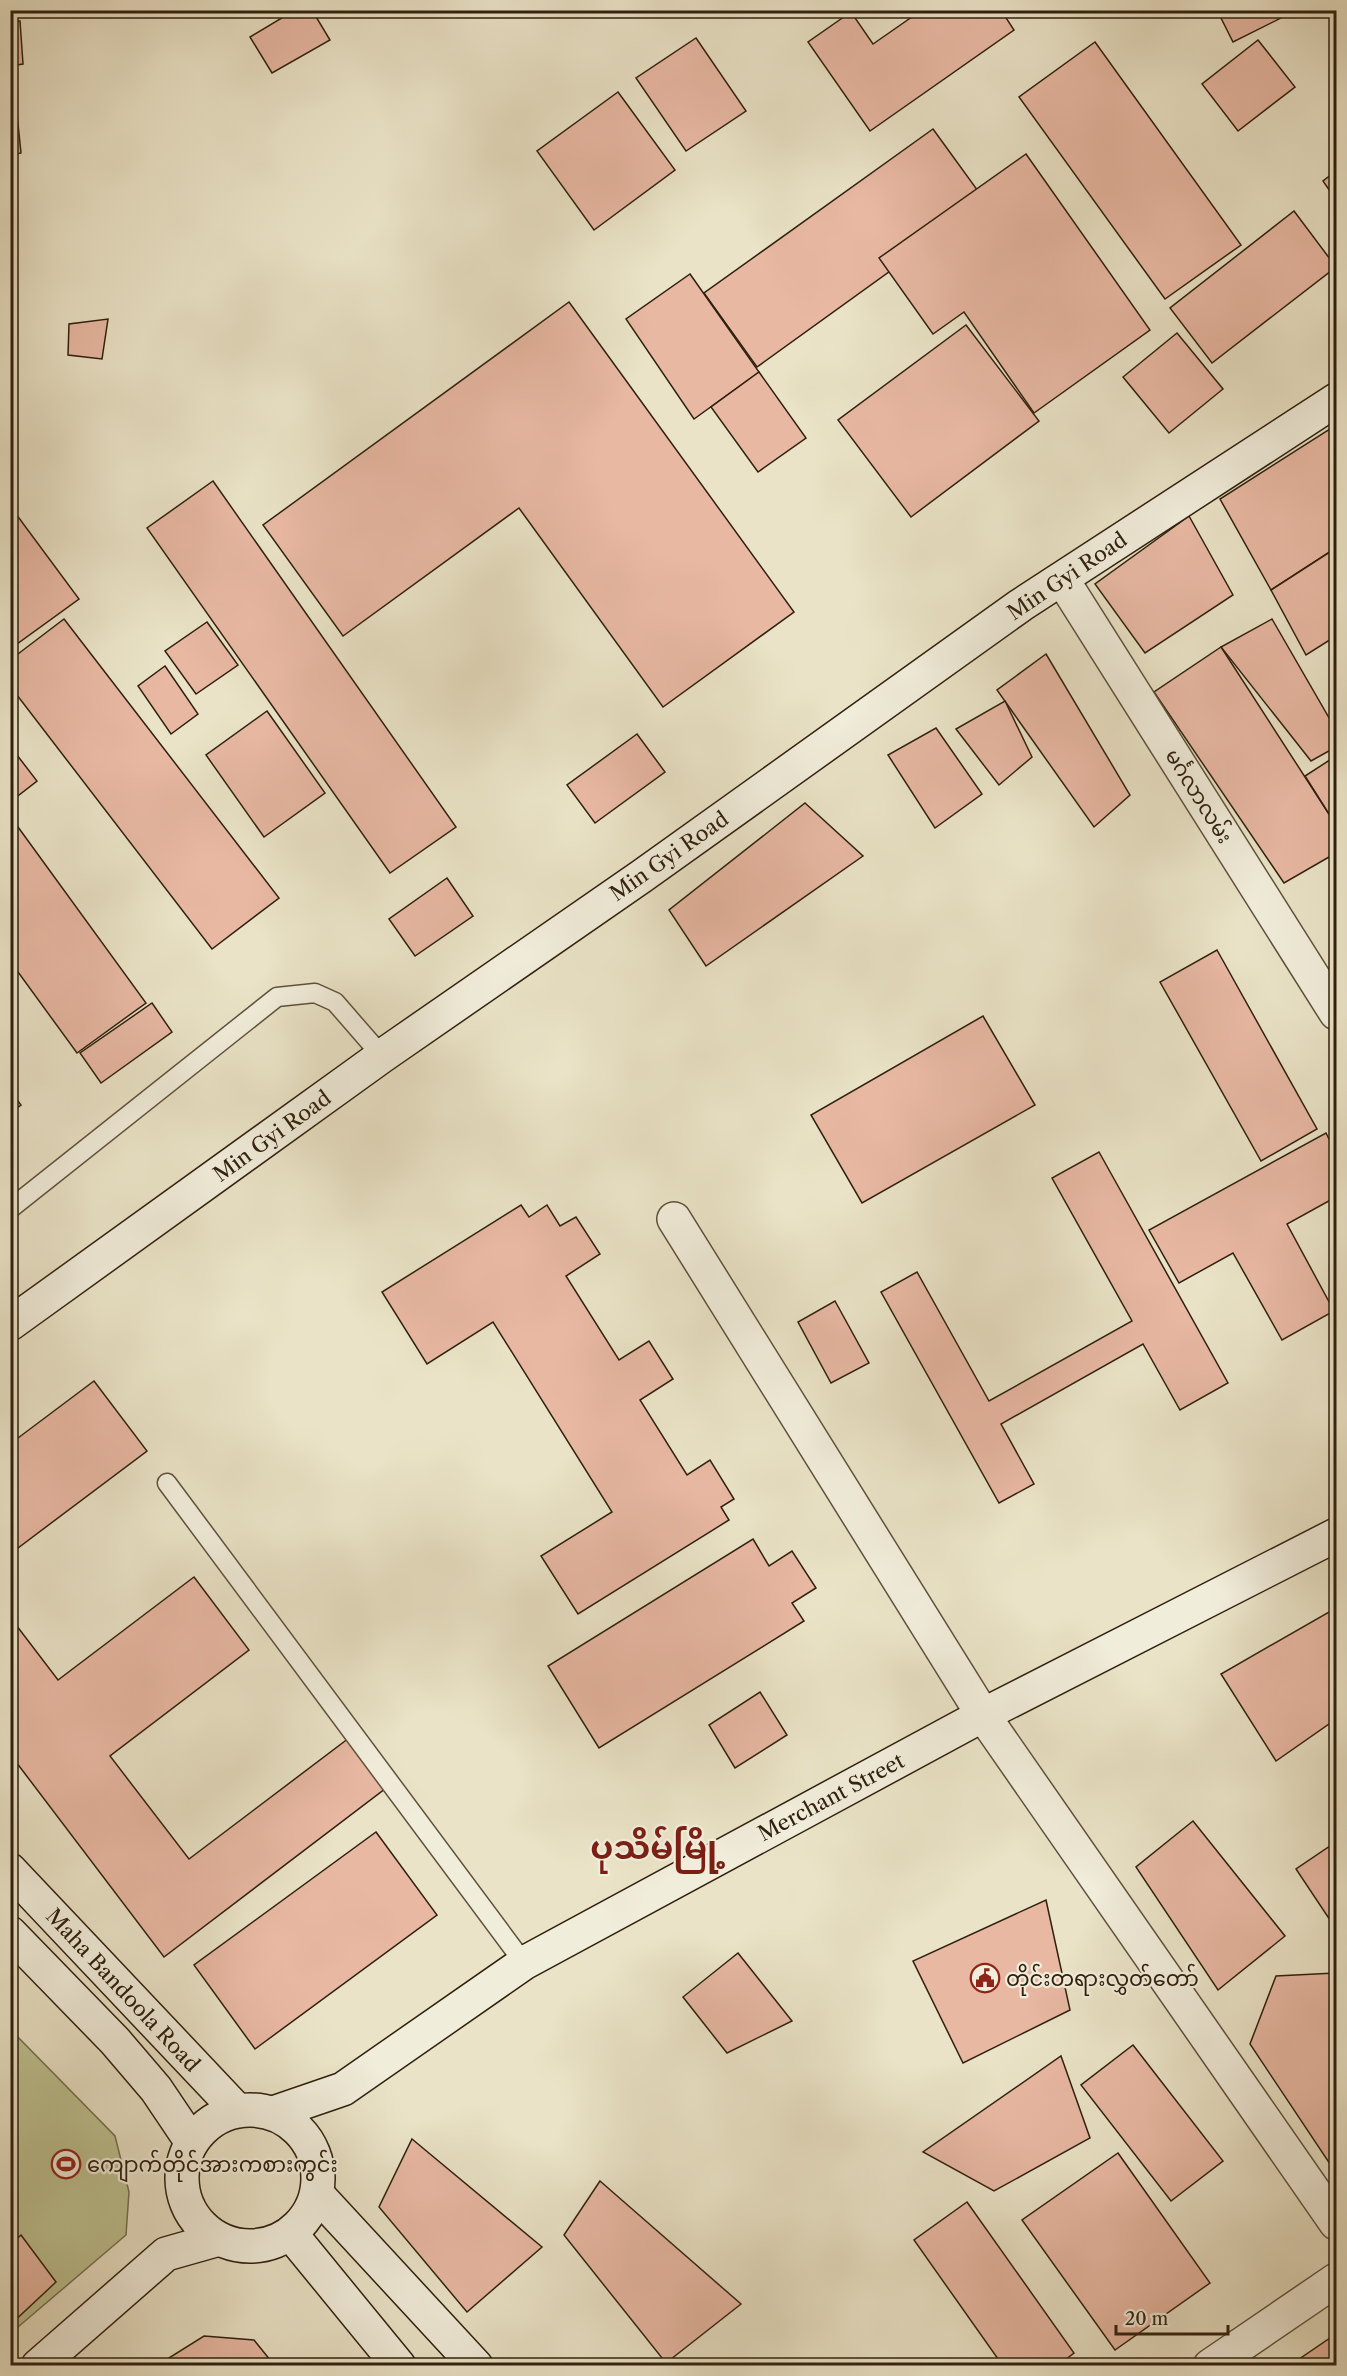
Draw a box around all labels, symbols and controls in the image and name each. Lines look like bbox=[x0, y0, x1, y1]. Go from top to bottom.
street label: Min Gyi Road bbox=[1002, 527, 1132, 625]
street label: မင်္ဂလာလမ်း bbox=[1160, 743, 1240, 848]
street label: Min Gyi Road bbox=[605, 806, 733, 906]
street label: Min Gyi Road bbox=[209, 1085, 336, 1187]
street label: Merchant Street bbox=[754, 1748, 909, 1846]
district label: ပုသိမ်မြို့ bbox=[590, 1825, 726, 1874]
street label: Maha Bandoola Road bbox=[41, 1903, 205, 2077]
public building icon: တိုင်းတရားလွှတ်တော် bbox=[969, 1962, 1001, 1994]
place label: တိုင်းတရားလွှတ်တော် bbox=[1006, 1963, 1199, 1996]
sports icon: ကျောက်တိုင်အားကစားကွင်း bbox=[50, 2148, 82, 2180]
place label: ကျောက်တိုင်အားကစားကွင်း bbox=[87, 2149, 338, 2183]
scale bar bbox=[1116, 2298, 1228, 2336]
text: 20 m bbox=[1125, 2308, 1169, 2330]

